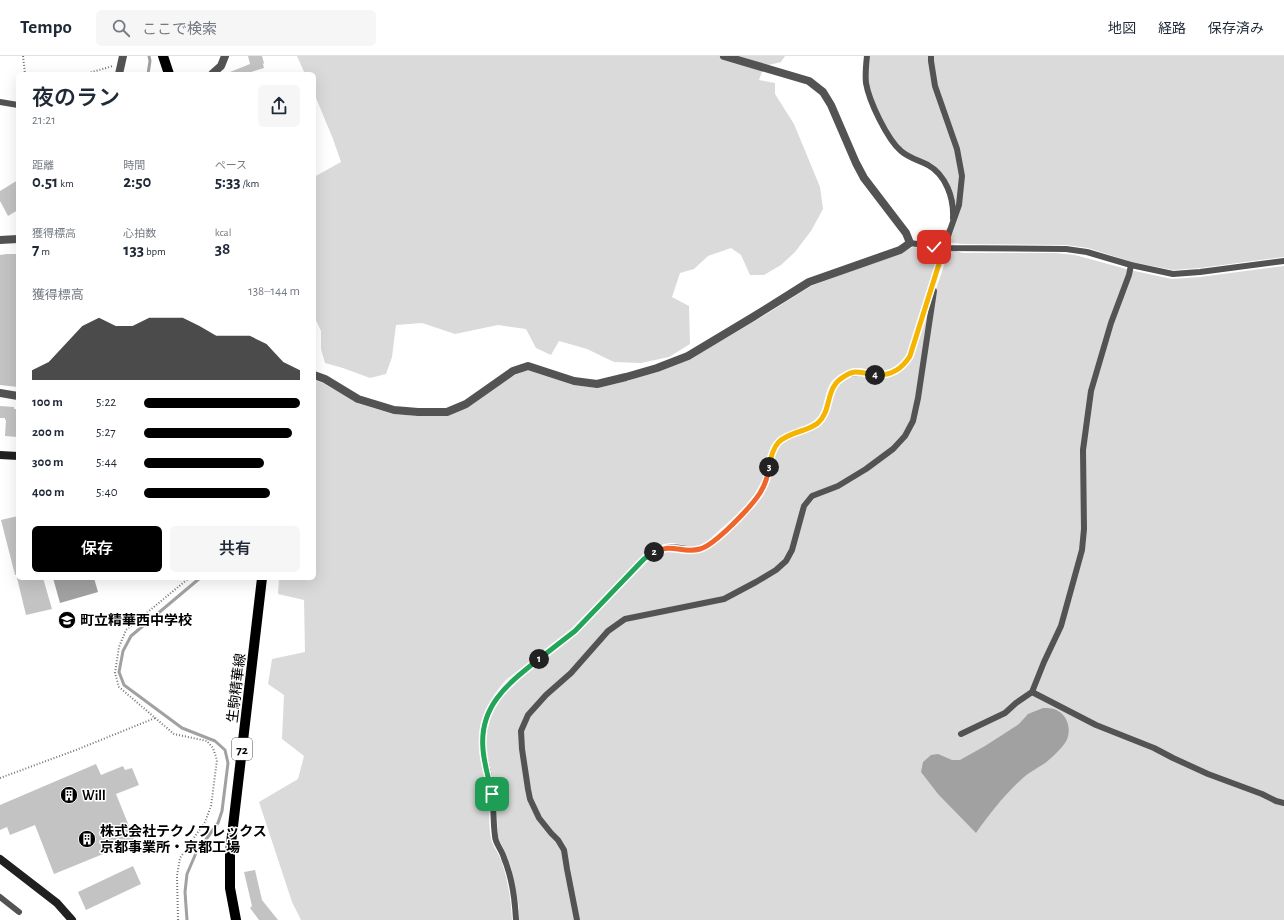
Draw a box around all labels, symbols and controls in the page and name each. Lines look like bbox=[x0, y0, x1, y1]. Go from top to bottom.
search box bbox=[96, 10, 376, 46]
icon: search bbox=[110, 17, 132, 39]
text: Tempo bbox=[20, 18, 72, 37]
text: ここで検索 bbox=[142, 22, 217, 37]
text: 地図 bbox=[1108, 22, 1136, 36]
text: 経路 bbox=[1158, 22, 1186, 36]
text: 保存済み bbox=[1208, 22, 1264, 36]
button: share bbox=[258, 85, 300, 127]
text: 夜のラン bbox=[32, 87, 120, 109]
text: 21:21 bbox=[32, 114, 56, 127]
text: 距離 bbox=[32, 160, 54, 171]
text: 時間 bbox=[123, 160, 145, 171]
text: ペース bbox=[215, 160, 247, 171]
text: 0.51 bbox=[32, 173, 58, 190]
text: 2:50 bbox=[123, 173, 151, 190]
text: 5:33 bbox=[215, 173, 241, 190]
text: km bbox=[58, 178, 74, 189]
text: /km bbox=[241, 178, 259, 189]
text: kcal bbox=[215, 227, 231, 238]
text: 獲得標高 bbox=[32, 228, 76, 239]
text: 心拍数 bbox=[123, 228, 156, 239]
pin bbox=[917, 230, 951, 264]
icon: check bbox=[923, 236, 945, 258]
text: 38 bbox=[215, 240, 230, 257]
text: 7 bbox=[32, 241, 39, 258]
text: 133 bbox=[123, 241, 144, 258]
text: m bbox=[39, 246, 50, 257]
text: bpm bbox=[144, 246, 166, 257]
text: 138–144 m bbox=[248, 285, 300, 298]
text: 獲得標高 bbox=[32, 289, 84, 302]
pin: 4 bbox=[865, 365, 885, 385]
text: 4 bbox=[872, 369, 878, 380]
text: 100 m bbox=[32, 396, 63, 409]
text: 5:22 bbox=[96, 396, 116, 409]
text: 200 m bbox=[32, 426, 64, 439]
text: 5:27 bbox=[96, 426, 116, 439]
text: 300 m bbox=[32, 456, 64, 469]
text: 5:44 bbox=[96, 456, 117, 469]
pin: 3 bbox=[759, 457, 779, 477]
text: 3 bbox=[767, 461, 771, 472]
text: 400 m bbox=[32, 486, 65, 499]
text: 5:40 bbox=[96, 486, 118, 499]
button: 保存 bbox=[32, 526, 162, 572]
button: 共有 bbox=[170, 526, 300, 572]
pin: 2 bbox=[644, 542, 664, 562]
text: 2 bbox=[651, 546, 657, 557]
school or university icon: 町立精華西中学校 bbox=[57, 610, 77, 630]
place label: 町立精華西中学校 bbox=[80, 612, 192, 628]
pin: 1 bbox=[529, 649, 549, 669]
street label: 生駒精華線 bbox=[224, 652, 248, 724]
text: 1 bbox=[537, 653, 541, 664]
road number: 72 bbox=[232, 738, 252, 760]
pin bbox=[475, 777, 509, 811]
icon: arrive bbox=[481, 783, 503, 805]
building icon: Will bbox=[59, 785, 79, 805]
place label: Will bbox=[82, 789, 106, 803]
place label: 株式会社テクノフレックス 京都事業所・京都工場 bbox=[100, 823, 267, 855]
building icon: 株式会社テクノフレックス 京都事業所・京都工場 bbox=[77, 829, 97, 849]

